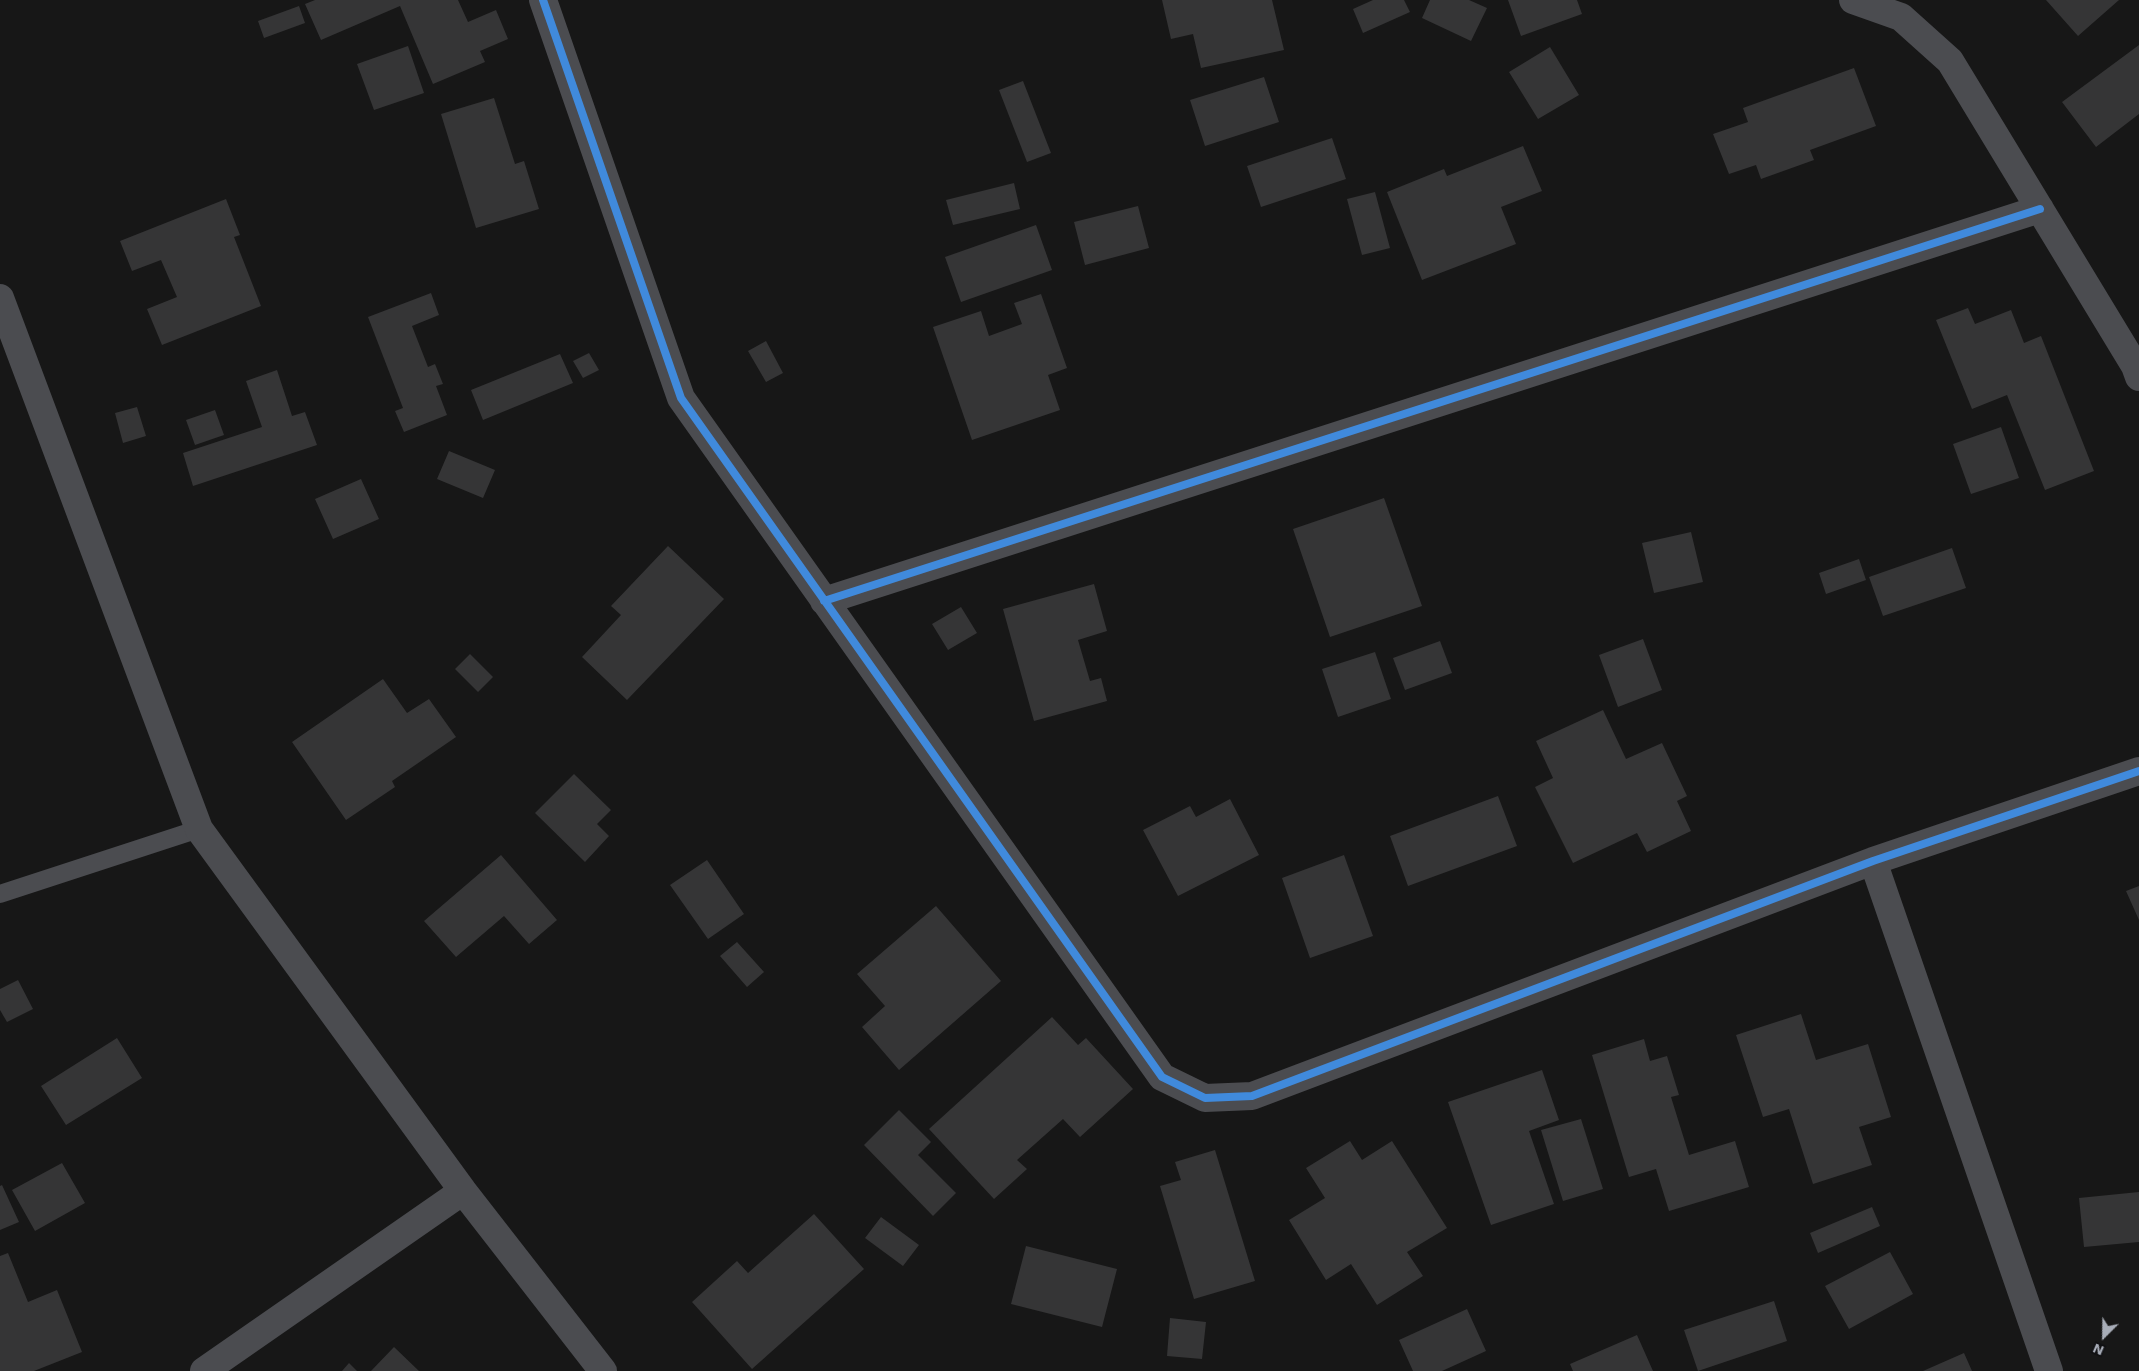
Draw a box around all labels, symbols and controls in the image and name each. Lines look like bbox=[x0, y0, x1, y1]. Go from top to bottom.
north arrow bbox=[2079, 1311, 2129, 1361]
text: N bbox=[2090, 1340, 2106, 1359]

